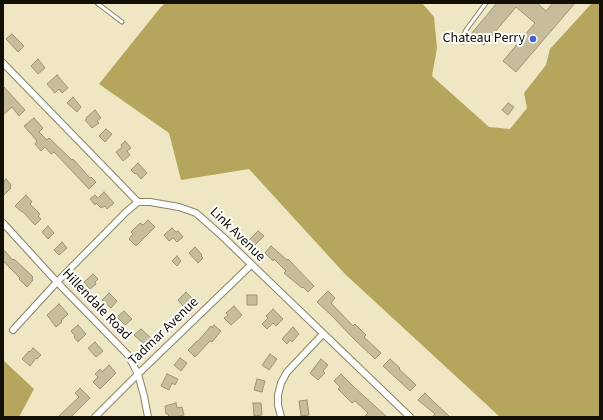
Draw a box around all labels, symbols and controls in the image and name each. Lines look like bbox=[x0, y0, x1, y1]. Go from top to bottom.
place label: Chateau Perry bbox=[443, 31, 525, 47]
marker: Chateau Perry bbox=[528, 34, 538, 44]
street label: Link Avenue bbox=[206, 204, 268, 266]
street label: Hillendale Road bbox=[58, 266, 134, 344]
street label: Tadmar Avenue bbox=[126, 294, 202, 370]

